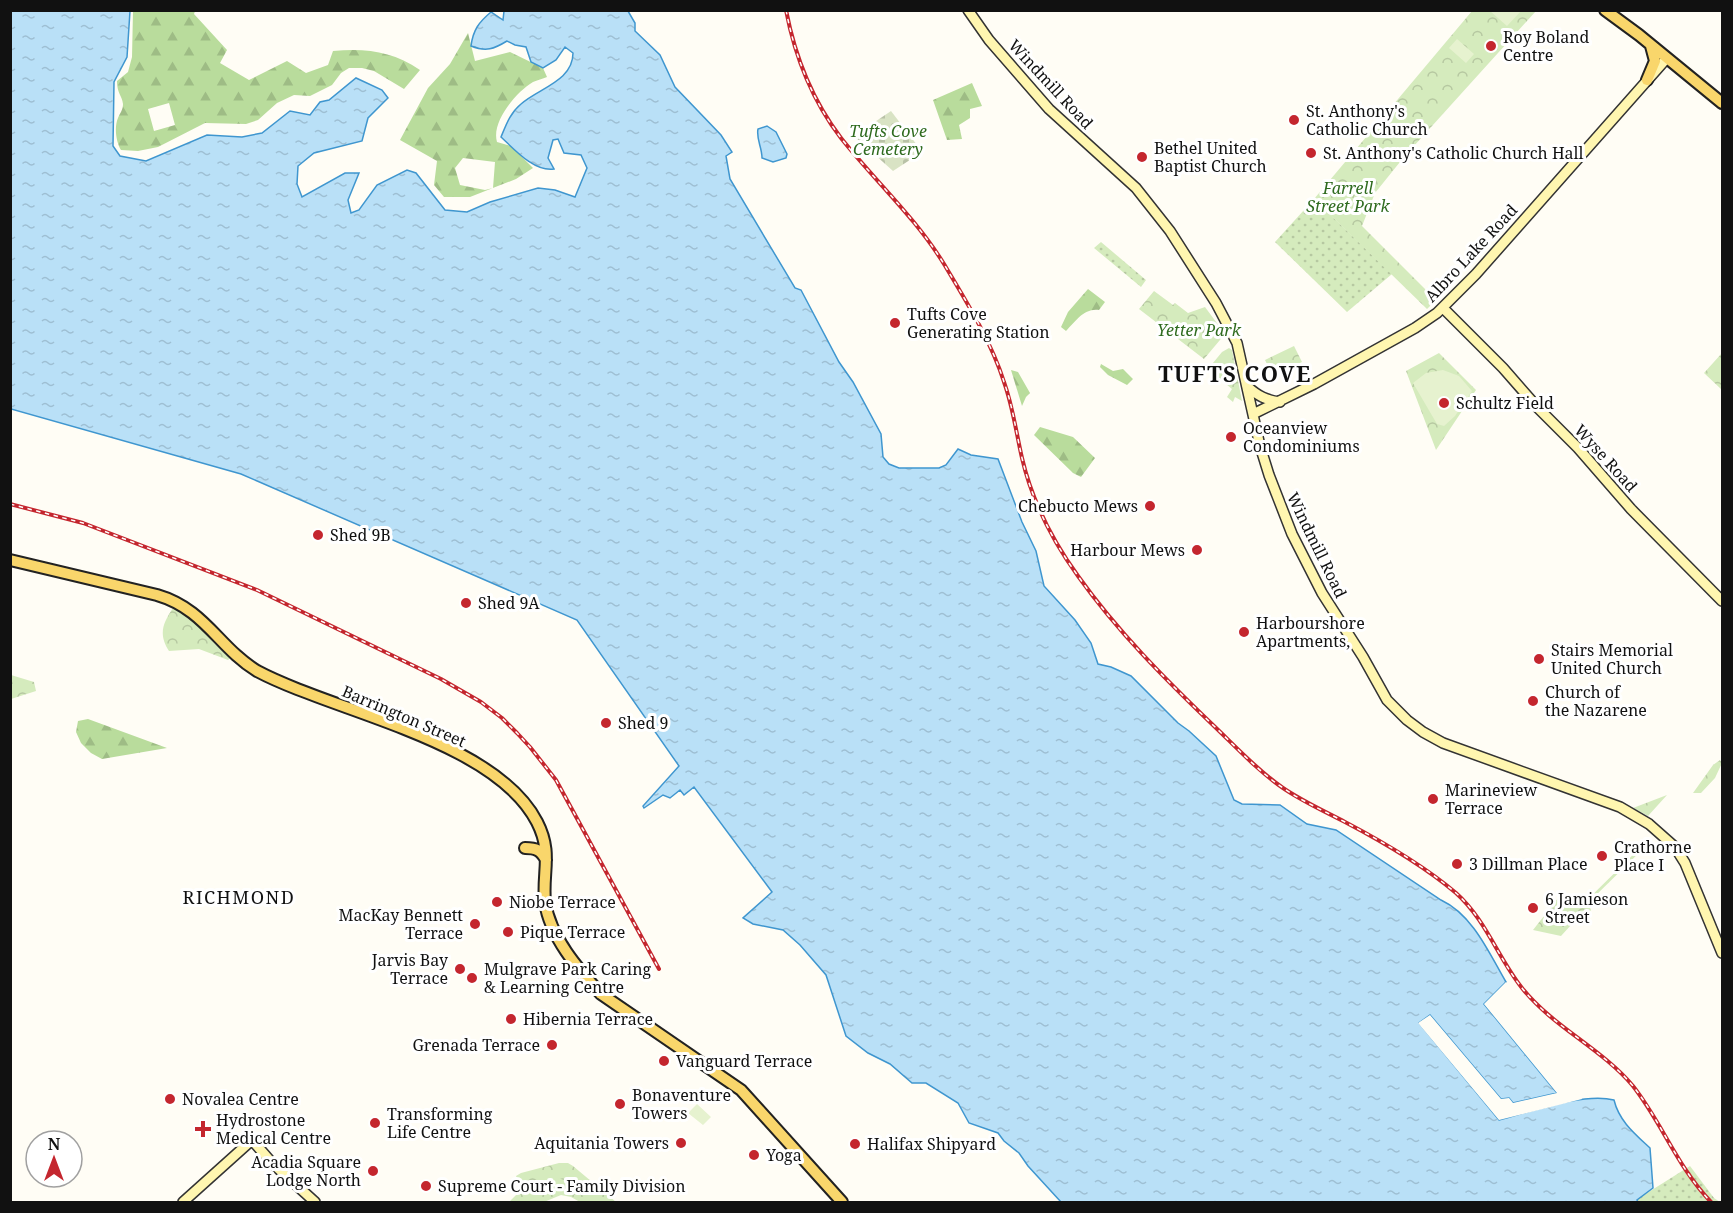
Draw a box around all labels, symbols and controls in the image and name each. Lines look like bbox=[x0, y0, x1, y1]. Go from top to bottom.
place label: Roy Boland Centre bbox=[1503, 26, 1590, 66]
street label: Windmill Road bbox=[1004, 34, 1098, 134]
marker: Roy Boland Centre bbox=[1484, 39, 1498, 53]
place label: St. Anthony's Catholic Church bbox=[1306, 100, 1428, 140]
marker: St. Anthony's Catholic Church bbox=[1287, 113, 1301, 127]
park label: Tufts Cove Cemetery bbox=[849, 120, 927, 160]
place label: Bethel United Baptist Church bbox=[1154, 137, 1267, 177]
place label: St. Anthony's Catholic Church Hall bbox=[1323, 142, 1584, 164]
marker: St. Anthony's Catholic Church Hall bbox=[1304, 146, 1318, 160]
marker: Bethel United Baptist Church bbox=[1135, 150, 1149, 164]
park label: Farrell Street Park bbox=[1306, 177, 1391, 217]
street label: Albro Lake Road bbox=[1420, 199, 1522, 307]
place label: Tufts Cove Generating Station bbox=[907, 303, 1050, 343]
marker: Tufts Cove Generating Station bbox=[888, 316, 902, 330]
park label: Yetter Park bbox=[1157, 319, 1242, 341]
district label: TUFTS COVE bbox=[1158, 358, 1312, 388]
place label: Schultz Field bbox=[1456, 392, 1554, 414]
marker: Schultz Field bbox=[1437, 396, 1451, 410]
place label: Oceanview Condominiums bbox=[1243, 417, 1360, 457]
street label: Wyse Road bbox=[1570, 419, 1642, 497]
marker: Oceanview Condominiums bbox=[1224, 430, 1238, 444]
street label: Windmill Road bbox=[1282, 489, 1352, 602]
place label: Chebucto Mews bbox=[1018, 495, 1138, 517]
marker: Chebucto Mews bbox=[1143, 499, 1157, 513]
place label: Shed 9B bbox=[330, 524, 391, 546]
marker: Shed 9B bbox=[311, 528, 325, 542]
place label: Harbour Mews bbox=[1070, 539, 1185, 561]
marker: Harbour Mews bbox=[1190, 543, 1204, 557]
place label: Shed 9A bbox=[478, 592, 540, 614]
marker: Shed 9A bbox=[459, 596, 473, 610]
place label: Harbourshore Apartments, bbox=[1256, 612, 1365, 652]
marker: Harbourshore Apartments, bbox=[1237, 625, 1251, 639]
place label: Stairs Memorial United Church bbox=[1551, 639, 1673, 679]
marker: Stairs Memorial United Church bbox=[1532, 652, 1546, 666]
street label: Barrington Street bbox=[339, 680, 470, 752]
place label: Church of the Nazarene bbox=[1545, 681, 1647, 721]
marker: Church of the Nazarene bbox=[1526, 694, 1540, 708]
place label: Shed 9 bbox=[618, 712, 668, 734]
marker: Shed 9 bbox=[599, 716, 613, 730]
place label: Marineview Terrace bbox=[1445, 779, 1537, 819]
marker: Marineview Terrace bbox=[1426, 792, 1440, 806]
place label: Crathorne Place I bbox=[1614, 836, 1692, 876]
marker: Crathorne Place I bbox=[1595, 849, 1609, 863]
place label: 3 Dillman Place bbox=[1469, 853, 1587, 875]
marker: 3 Dillman Place bbox=[1450, 857, 1464, 871]
district label: RICHMOND bbox=[183, 885, 295, 909]
place label: 6 Jamieson Street bbox=[1545, 888, 1628, 928]
place label: Niobe Terrace bbox=[509, 891, 616, 913]
marker: Niobe Terrace bbox=[490, 895, 504, 909]
marker: 6 Jamieson Street bbox=[1526, 901, 1540, 915]
place label: MacKay Bennett Terrace bbox=[339, 904, 463, 944]
marker: MacKay Bennett Terrace bbox=[468, 917, 482, 931]
place label: Pique Terrace bbox=[520, 921, 625, 943]
marker: Pique Terrace bbox=[501, 925, 515, 939]
place label: Jarvis Bay Terrace bbox=[371, 949, 449, 989]
place label: Mulgrave Park Caring & Learning Centre bbox=[484, 958, 651, 998]
marker: Jarvis Bay Terrace bbox=[453, 962, 467, 976]
marker: Mulgrave Park Caring & Learning Centre bbox=[465, 971, 479, 985]
place label: Hibernia Terrace bbox=[523, 1008, 653, 1030]
marker: Hibernia Terrace bbox=[504, 1012, 518, 1026]
place label: Grenada Terrace bbox=[412, 1034, 540, 1056]
marker: Grenada Terrace bbox=[545, 1038, 559, 1052]
place label: Vanguard Terrace bbox=[676, 1050, 812, 1072]
marker: Vanguard Terrace bbox=[657, 1054, 671, 1068]
place label: Bonaventure Towers bbox=[632, 1084, 731, 1124]
place label: Novalea Centre bbox=[182, 1088, 299, 1110]
marker: Novalea Centre bbox=[163, 1092, 177, 1106]
marker: Bonaventure Towers bbox=[613, 1097, 627, 1111]
place label: Transforming Life Centre bbox=[387, 1103, 493, 1143]
place label: Hydrostone Medical Centre bbox=[216, 1109, 331, 1149]
marker: Transforming Life Centre bbox=[368, 1116, 382, 1130]
marker: Hydrostone Medical Centre bbox=[194, 1120, 212, 1138]
north arrow bbox=[24, 1129, 84, 1189]
place label: Aquitania Towers bbox=[534, 1132, 669, 1154]
text: N bbox=[48, 1133, 61, 1155]
place label: Halifax Shipyard bbox=[867, 1133, 996, 1155]
marker: Aquitania Towers bbox=[674, 1136, 688, 1150]
marker: Halifax Shipyard bbox=[848, 1137, 862, 1151]
place label: Yoga bbox=[765, 1144, 802, 1166]
marker: Yoga bbox=[747, 1148, 761, 1162]
place label: Acadia Square Lodge North bbox=[251, 1151, 361, 1191]
marker: Acadia Square Lodge North bbox=[366, 1164, 380, 1178]
place label: Supreme Court - Family Division bbox=[438, 1175, 686, 1197]
marker: Supreme Court - Family Division bbox=[419, 1179, 433, 1193]

